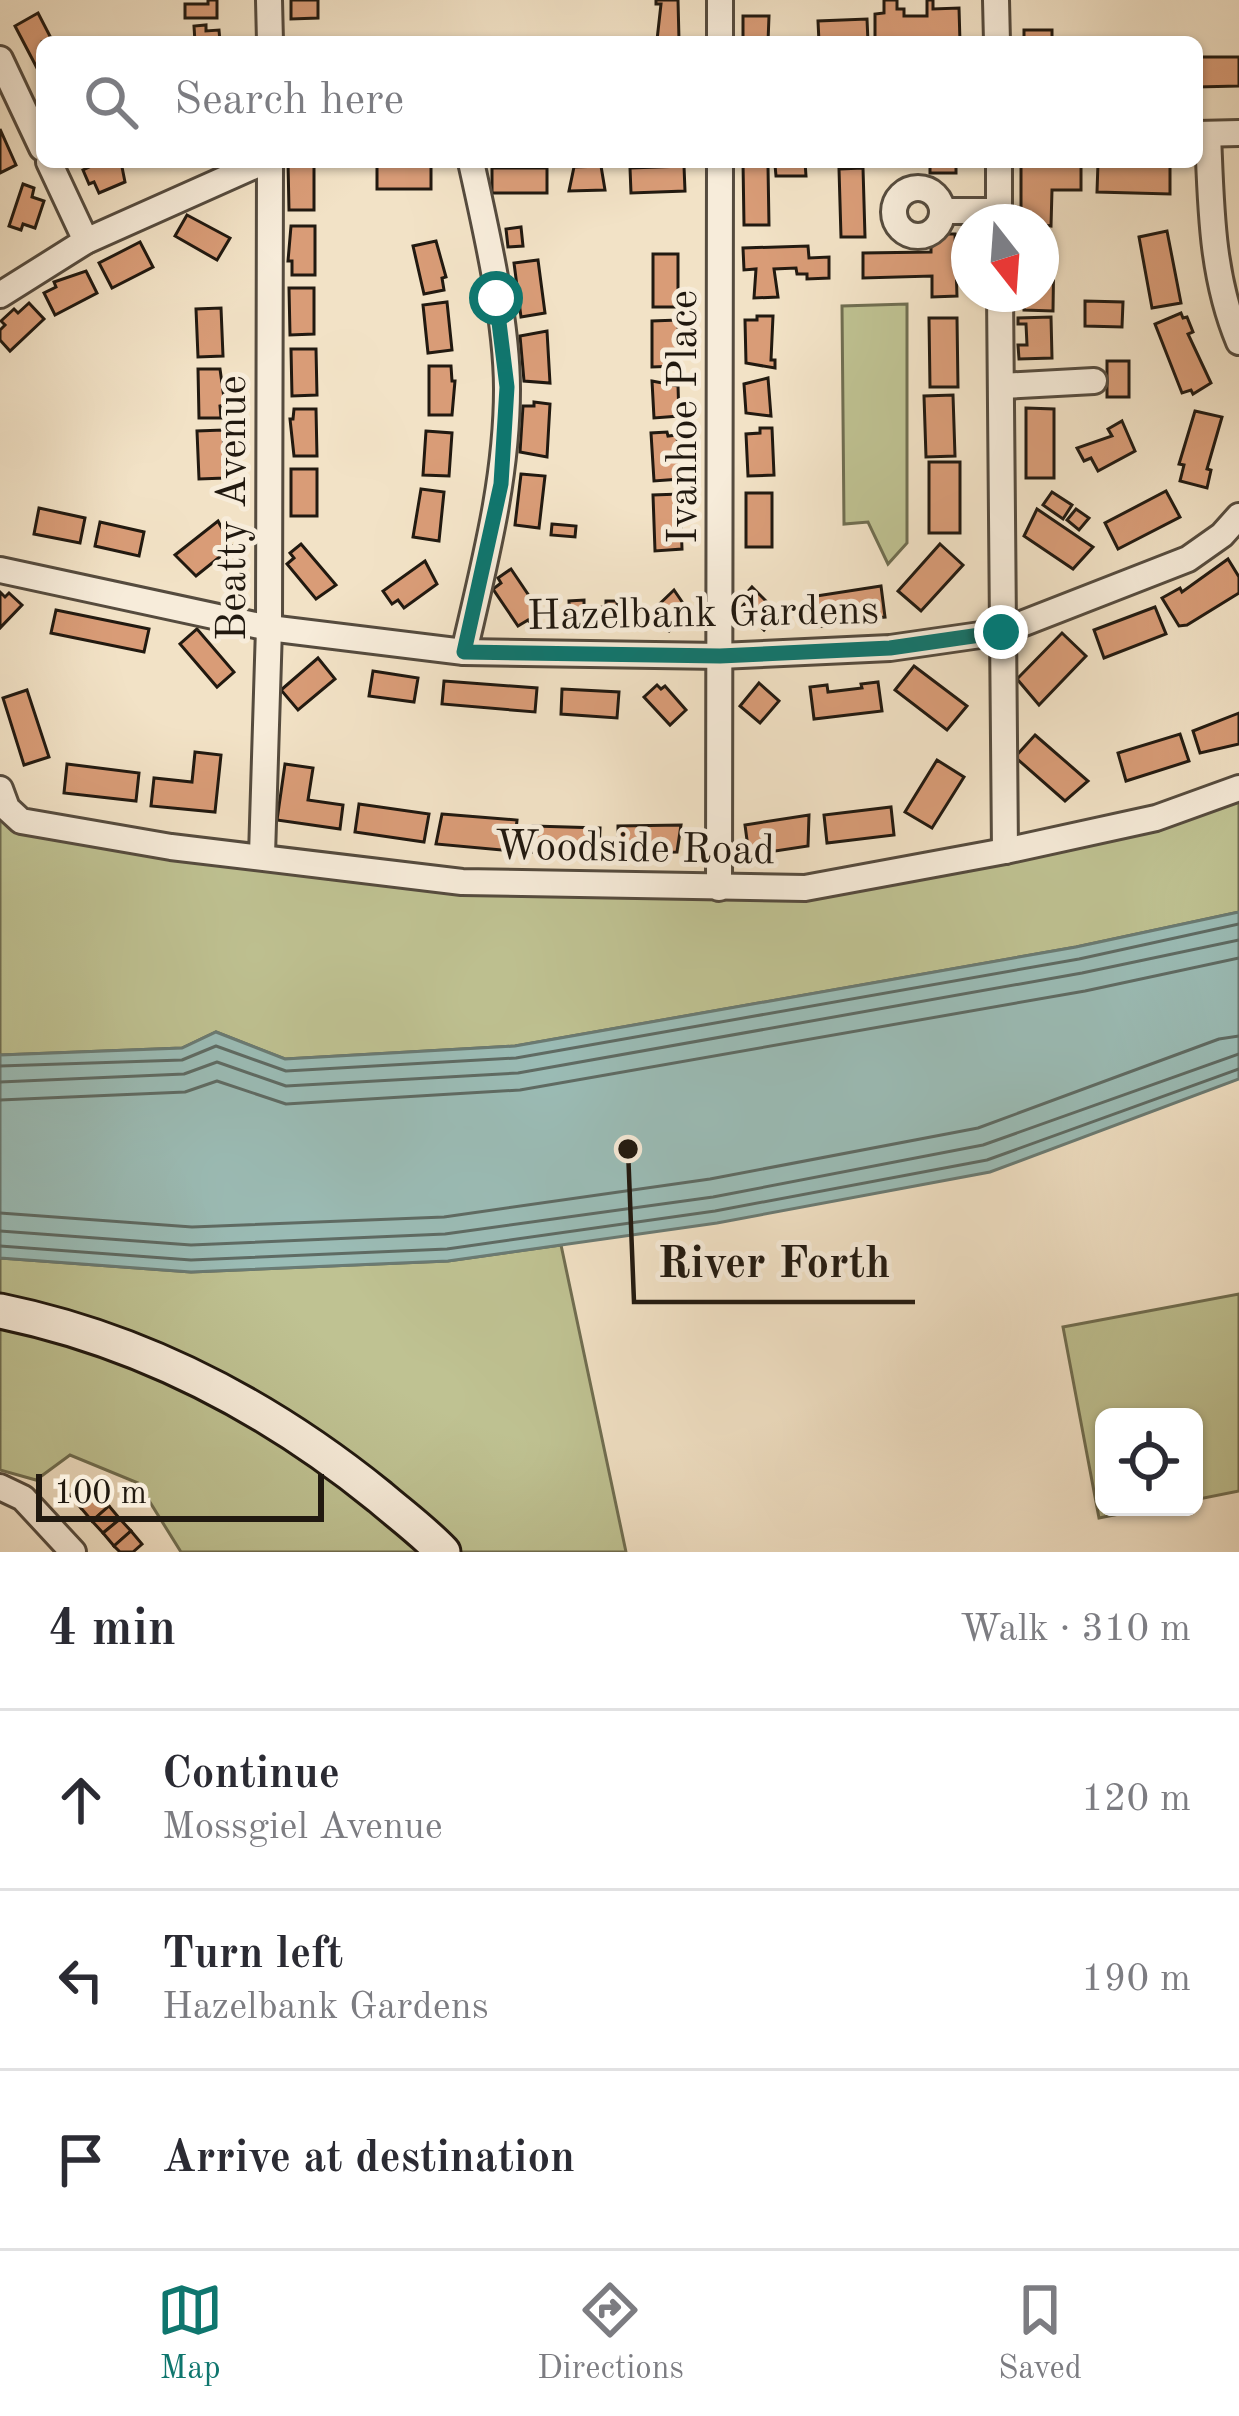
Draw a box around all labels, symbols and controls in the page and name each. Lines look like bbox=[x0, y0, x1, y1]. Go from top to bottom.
search box bbox=[36, 36, 1203, 168]
icon: search bbox=[78, 69, 144, 135]
text: Search here bbox=[174, 79, 404, 124]
north arrow bbox=[951, 204, 1059, 312]
route start bbox=[469, 271, 523, 325]
street label: Ivanhoe Place bbox=[664, 290, 706, 544]
street label: Beatty Avenue bbox=[213, 375, 255, 641]
street label: Hazelbank Gardens bbox=[527, 591, 879, 639]
route end bbox=[974, 605, 1028, 659]
street label: Woodside Road bbox=[494, 827, 776, 873]
callout: River Forth bbox=[634, 1221, 915, 1302]
text: River Forth bbox=[658, 1243, 890, 1288]
map controls bbox=[1095, 1408, 1203, 1516]
button: locate bbox=[1095, 1408, 1203, 1516]
scale bar bbox=[36, 1468, 324, 1521]
text: 100 m bbox=[54, 1478, 147, 1511]
text: 4 min bbox=[48, 1605, 176, 1656]
text: Walk · 310 m bbox=[960, 1610, 1191, 1649]
text: Continue bbox=[162, 1753, 340, 1798]
icon: ahead bbox=[48, 1767, 114, 1833]
text: 120 m bbox=[1081, 1780, 1191, 1819]
text: Mossgiel Avenue bbox=[162, 1808, 443, 1847]
text: Turn left bbox=[162, 1933, 343, 1978]
icon: left bbox=[48, 1947, 114, 2013]
text: 190 m bbox=[1081, 1960, 1191, 1999]
text: Hazelbank Gardens bbox=[162, 1988, 489, 2027]
icon: arrive bbox=[48, 2127, 114, 2193]
text: Arrive at destination bbox=[162, 2137, 575, 2182]
tab: Map bbox=[157, 2277, 223, 2390]
tab: Directions bbox=[537, 2277, 684, 2390]
tab: Saved bbox=[998, 2277, 1082, 2390]

